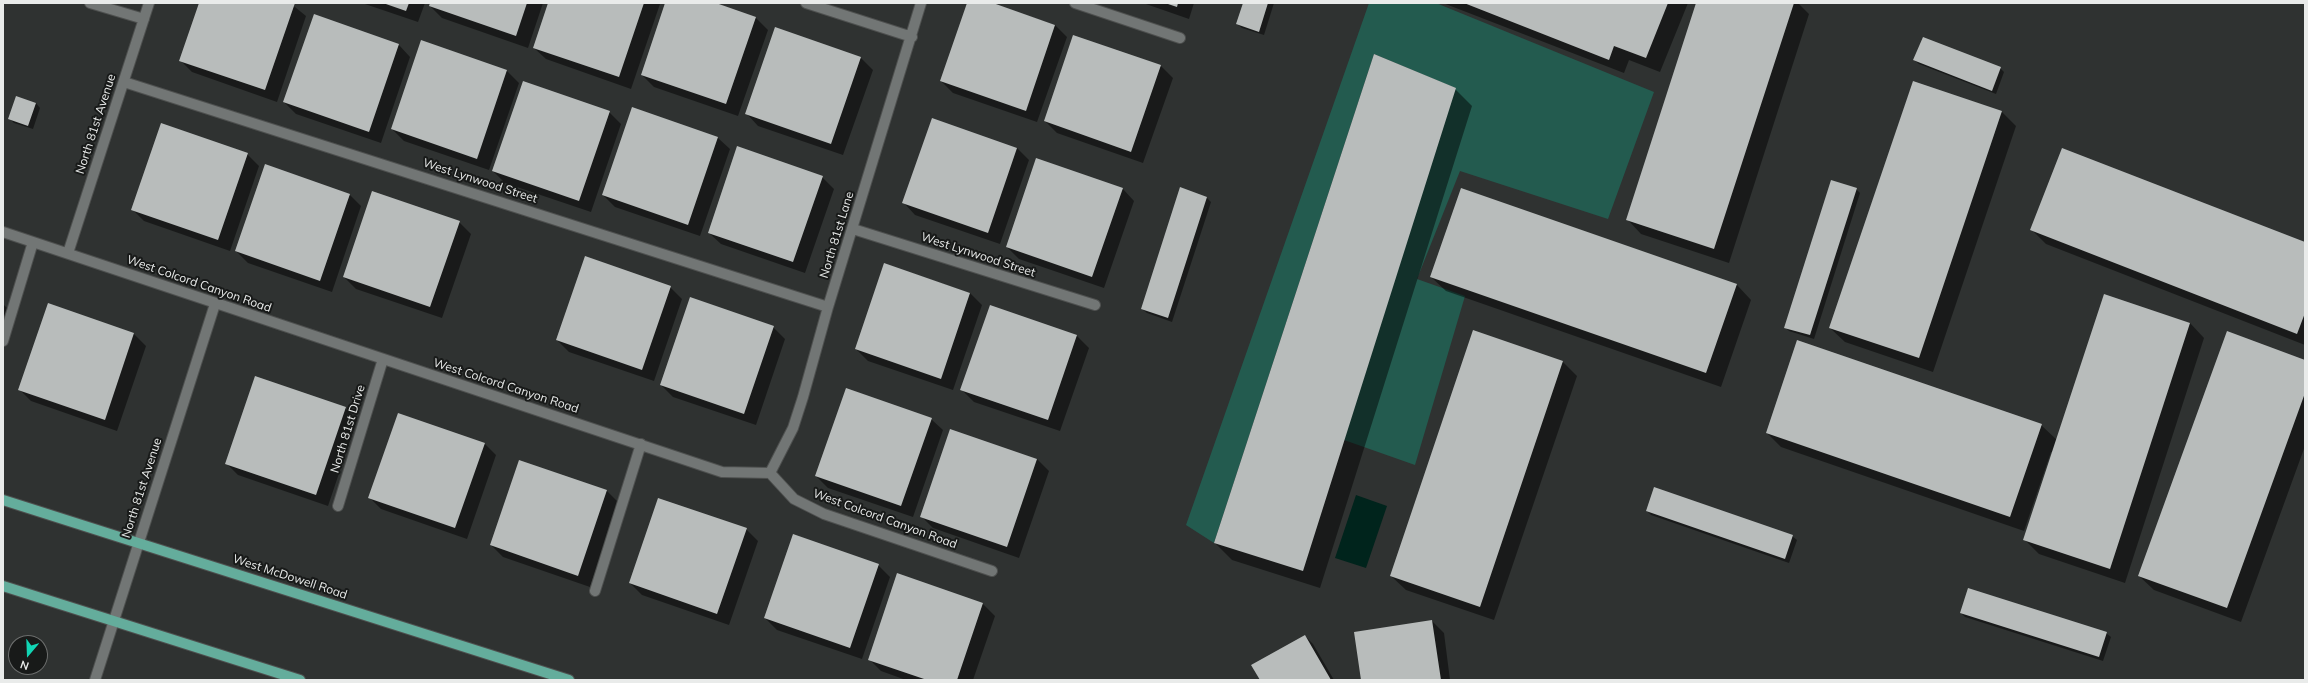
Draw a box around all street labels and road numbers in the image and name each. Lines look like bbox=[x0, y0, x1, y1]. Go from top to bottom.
street label: North 81st Avenue bbox=[73, 72, 119, 176]
street label: West Lynwood Street bbox=[421, 156, 539, 206]
street label: North 81st Lane bbox=[817, 190, 857, 280]
street label: West Lynwood Street bbox=[919, 230, 1037, 280]
street label: West Colcord Canyon Road bbox=[125, 252, 273, 316]
street label: West Colcord Canyon Road bbox=[431, 356, 581, 416]
street label: North 81st Drive bbox=[328, 383, 368, 475]
street label: North 81st Avenue bbox=[119, 436, 165, 540]
street label: West Colcord Canyon Road bbox=[811, 486, 959, 552]
street label: West McDowell Road bbox=[231, 552, 349, 602]

